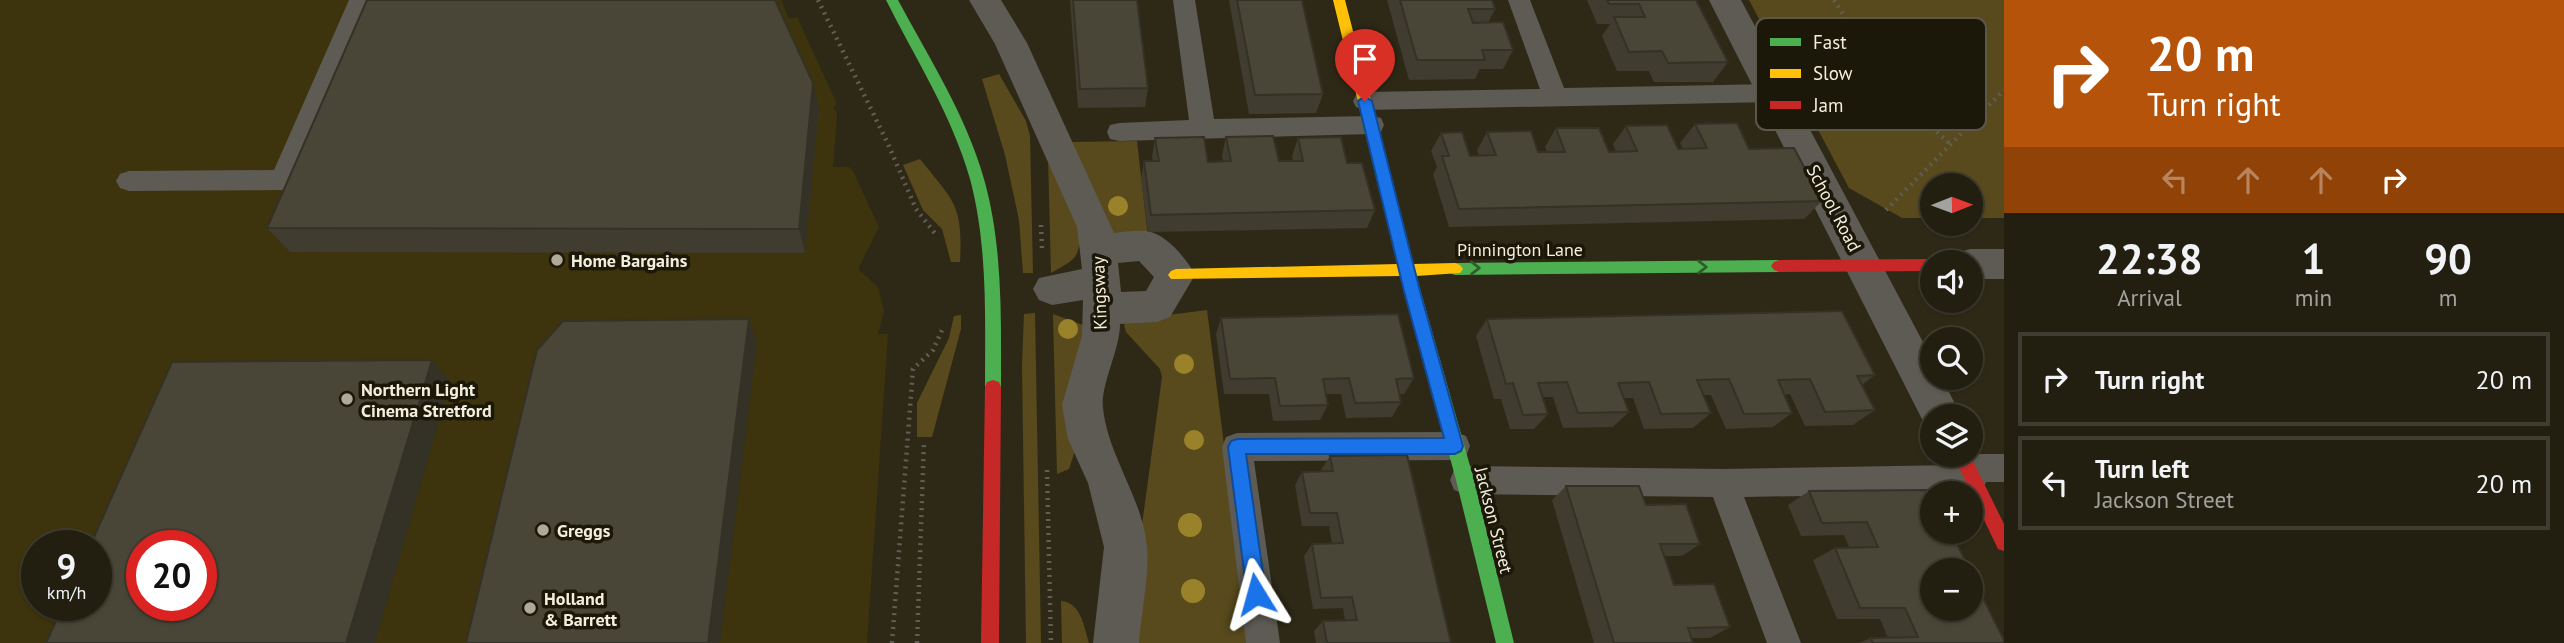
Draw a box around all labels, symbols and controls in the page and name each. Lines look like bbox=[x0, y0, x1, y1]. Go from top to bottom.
legend bbox=[1756, 18, 1986, 130]
text: 20 m bbox=[2147, 21, 2254, 85]
icon: right bbox=[2032, 28, 2123, 119]
pin bbox=[1335, 29, 1395, 101]
text: Fast bbox=[1813, 30, 1847, 54]
icon: arrive bbox=[1346, 40, 1384, 78]
text: Slow bbox=[1813, 61, 1853, 85]
text: Turn right bbox=[2147, 83, 2281, 125]
text: Jam bbox=[1812, 93, 1843, 117]
street label: School Road bbox=[1802, 161, 1866, 255]
icon: left bbox=[2156, 161, 2194, 199]
icon: ahead bbox=[2229, 161, 2267, 199]
icon: ahead bbox=[2302, 161, 2340, 199]
icon: right bbox=[2375, 161, 2413, 199]
north arrow bbox=[1920, 173, 1983, 236]
map controls bbox=[1920, 173, 1983, 621]
text: 22:38 bbox=[2096, 231, 2203, 286]
text: 1 bbox=[2302, 231, 2325, 286]
text: 90 bbox=[2424, 231, 2472, 286]
street label: Pinnington Lane bbox=[1457, 238, 1583, 261]
place label: Home Bargains bbox=[571, 249, 688, 272]
button: sound bbox=[1920, 250, 1983, 313]
marker: Home Bargains bbox=[549, 252, 565, 268]
street label: Kingsway bbox=[1086, 255, 1112, 330]
one-way arrow bbox=[1697, 259, 1708, 275]
one-way arrow bbox=[1470, 260, 1480, 276]
text: Arrival bbox=[2117, 283, 2182, 312]
text: min bbox=[2295, 283, 2332, 312]
text: m bbox=[2439, 283, 2457, 312]
button: search bbox=[1920, 327, 1983, 390]
icon: right bbox=[2036, 360, 2074, 398]
text: Turn right bbox=[2095, 363, 2204, 396]
text: 20 m bbox=[2476, 363, 2532, 396]
place label: Northern Light Cinema Stretford bbox=[361, 378, 492, 422]
marker: Northern Light Cinema Stretford bbox=[339, 391, 355, 407]
button: layers bbox=[1920, 404, 1983, 467]
text: Turn left bbox=[2095, 452, 2189, 485]
street label: Jackson Street bbox=[1469, 463, 1518, 576]
icon: left bbox=[2036, 464, 2074, 502]
text: 20 m bbox=[2476, 467, 2532, 500]
button: + bbox=[1920, 481, 1983, 544]
text: Jackson Street bbox=[2095, 485, 2234, 514]
place label: Greggs bbox=[557, 519, 611, 542]
marker: Greggs bbox=[535, 522, 551, 538]
speed limit sign: 20 bbox=[126, 530, 217, 621]
text: 9 bbox=[57, 543, 76, 589]
position arrow bbox=[1219, 557, 1293, 631]
button: − bbox=[1920, 558, 1983, 621]
text: km/h bbox=[47, 581, 86, 604]
place label: Holland & Barrett bbox=[544, 587, 618, 631]
marker: Holland & Barrett bbox=[522, 600, 538, 616]

